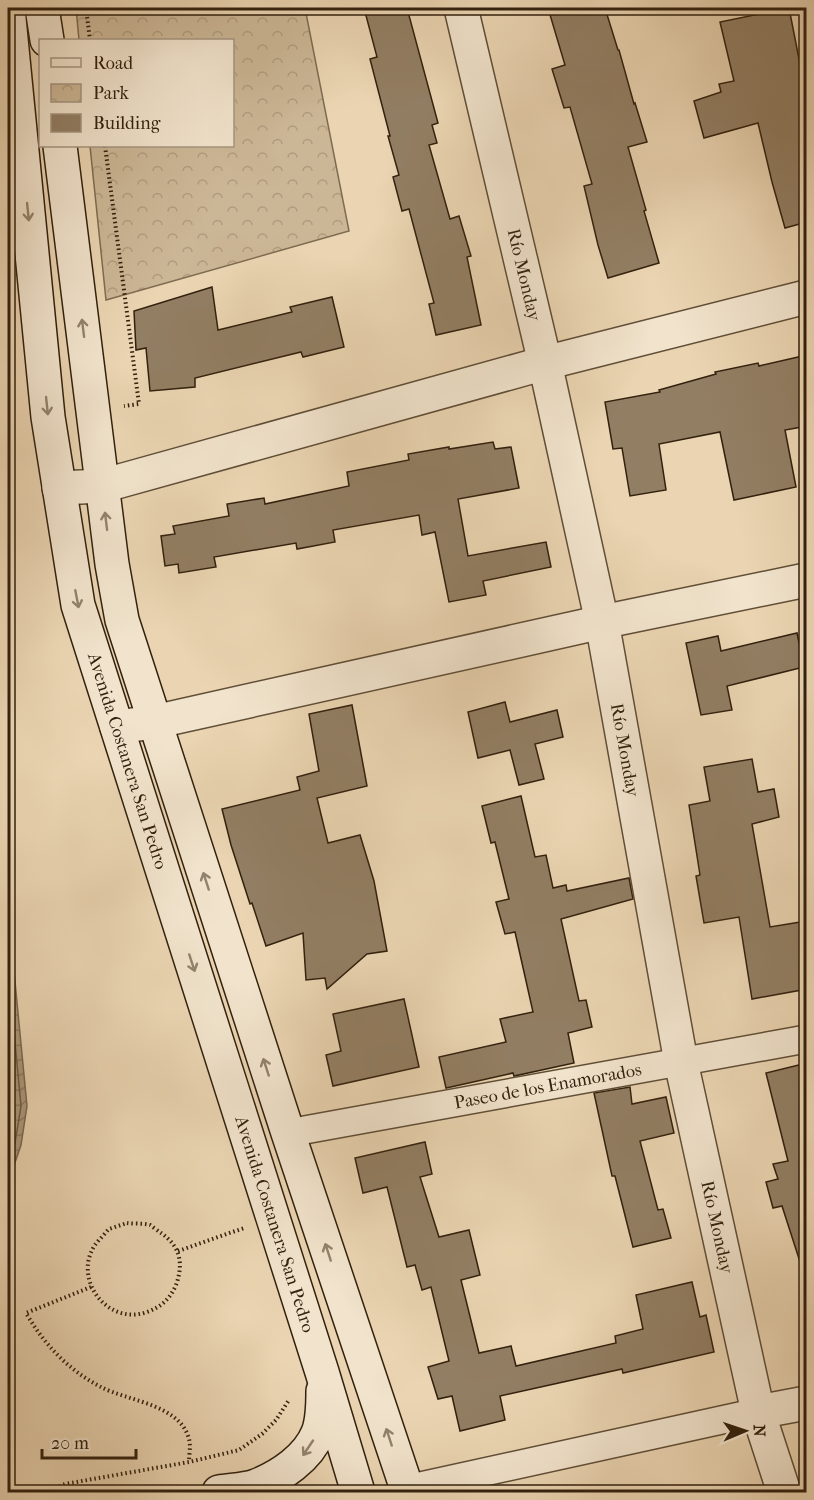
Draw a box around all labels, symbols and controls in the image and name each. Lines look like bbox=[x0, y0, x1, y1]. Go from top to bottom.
legend bbox=[39, 39, 234, 147]
text: Road bbox=[93, 53, 133, 74]
text: Park bbox=[93, 83, 130, 104]
text: Building bbox=[93, 113, 161, 134]
one-way arrow bbox=[23, 202, 34, 221]
street label: Río Monday bbox=[503, 226, 545, 324]
one-way arrow bbox=[77, 318, 88, 338]
one-way arrow bbox=[42, 396, 53, 416]
one-way arrow bbox=[101, 512, 112, 532]
one-way arrow bbox=[72, 588, 83, 608]
street label: Avenida Costanera San Pedro bbox=[83, 649, 171, 872]
street label: Río Monday bbox=[606, 702, 643, 800]
one-way arrow bbox=[200, 872, 211, 891]
one-way arrow bbox=[187, 953, 198, 972]
one-way arrow bbox=[260, 1058, 271, 1077]
street label: Paseo de los Enamorados bbox=[453, 1059, 644, 1114]
street label: Avenida Costanera San Pedro bbox=[230, 1112, 319, 1335]
street label: Río Monday bbox=[696, 1179, 738, 1277]
one-way arrow bbox=[321, 1243, 332, 1262]
north arrow bbox=[715, 1401, 775, 1461]
scale bar bbox=[42, 1422, 136, 1460]
text: N bbox=[750, 1424, 769, 1438]
one-way arrow bbox=[383, 1428, 394, 1447]
text: 20 m bbox=[51, 1433, 89, 1454]
one-way arrow bbox=[302, 1439, 314, 1455]

